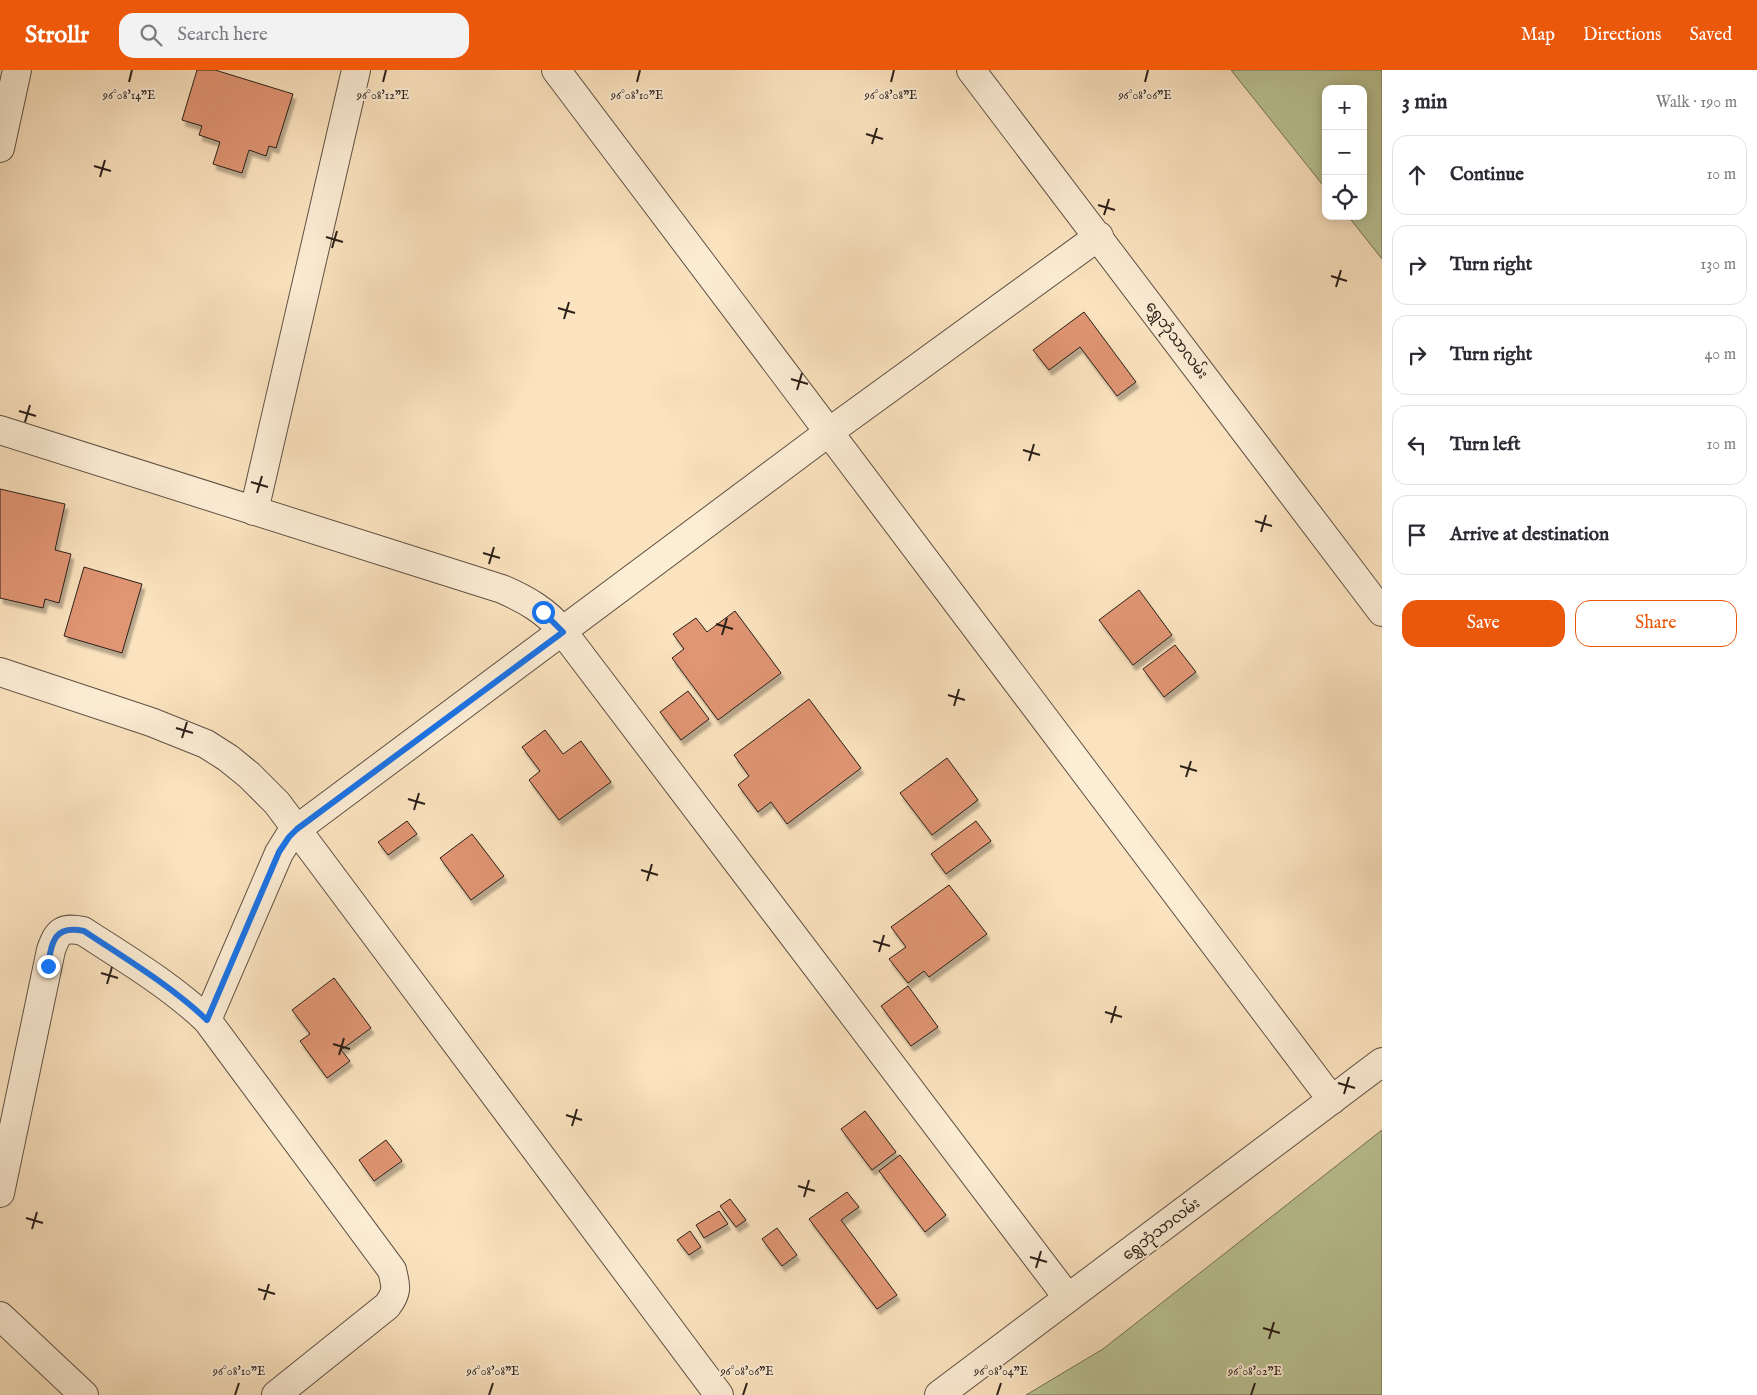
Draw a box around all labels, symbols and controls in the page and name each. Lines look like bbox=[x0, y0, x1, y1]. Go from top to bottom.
search box bbox=[119, 13, 469, 58]
text: Strollr bbox=[25, 20, 89, 51]
icon: search bbox=[137, 21, 165, 49]
text: Search here bbox=[177, 23, 268, 47]
text: Map bbox=[1521, 24, 1555, 47]
text: Directions bbox=[1583, 24, 1661, 47]
text: Saved bbox=[1689, 24, 1732, 47]
map controls bbox=[1322, 85, 1367, 220]
button: + bbox=[1322, 85, 1367, 130]
text: 96°08'14"E bbox=[102, 88, 155, 103]
text: 96°08'12"E bbox=[356, 88, 409, 103]
text: 96°08'10"E bbox=[610, 88, 663, 103]
text: 96°08'08"E bbox=[864, 88, 917, 103]
text: 96°08'06"E bbox=[1117, 88, 1172, 103]
text: 3 min bbox=[1402, 89, 1447, 116]
text: Walk · 190 m bbox=[1656, 93, 1737, 113]
button: − bbox=[1322, 130, 1367, 175]
icon: ahead bbox=[1403, 161, 1431, 189]
text: Continue bbox=[1450, 163, 1524, 187]
text: 10 m bbox=[1706, 165, 1736, 185]
button: locate bbox=[1322, 175, 1367, 220]
icon: right bbox=[1403, 251, 1431, 279]
text: Turn right bbox=[1450, 253, 1532, 277]
text: 130 m bbox=[1700, 255, 1736, 275]
street label: ရွှေဘုံသာလမ်း bbox=[1140, 297, 1213, 384]
icon: right bbox=[1403, 341, 1431, 369]
text: Turn right bbox=[1450, 343, 1532, 367]
text: 40 m bbox=[1704, 345, 1736, 365]
icon: left bbox=[1403, 431, 1431, 459]
text: Turn left bbox=[1450, 433, 1521, 457]
text: 10 m bbox=[1706, 435, 1736, 455]
icon: arrive bbox=[1403, 521, 1431, 549]
text: Arrive at destination bbox=[1450, 523, 1609, 547]
button: Save bbox=[1402, 600, 1565, 647]
button: Share bbox=[1575, 600, 1737, 647]
route start bbox=[532, 601, 555, 624]
route end bbox=[37, 955, 60, 978]
street label: ရွှေဘုံသာလမ်း bbox=[1118, 1193, 1205, 1266]
text: 96°08'10"E bbox=[212, 1364, 265, 1379]
text: 96°08'08"E bbox=[466, 1364, 519, 1379]
text: 96°08'06"E bbox=[719, 1364, 774, 1379]
text: 96°08'04"E bbox=[973, 1364, 1028, 1379]
text: 96°08'02"E bbox=[1227, 1364, 1282, 1379]

